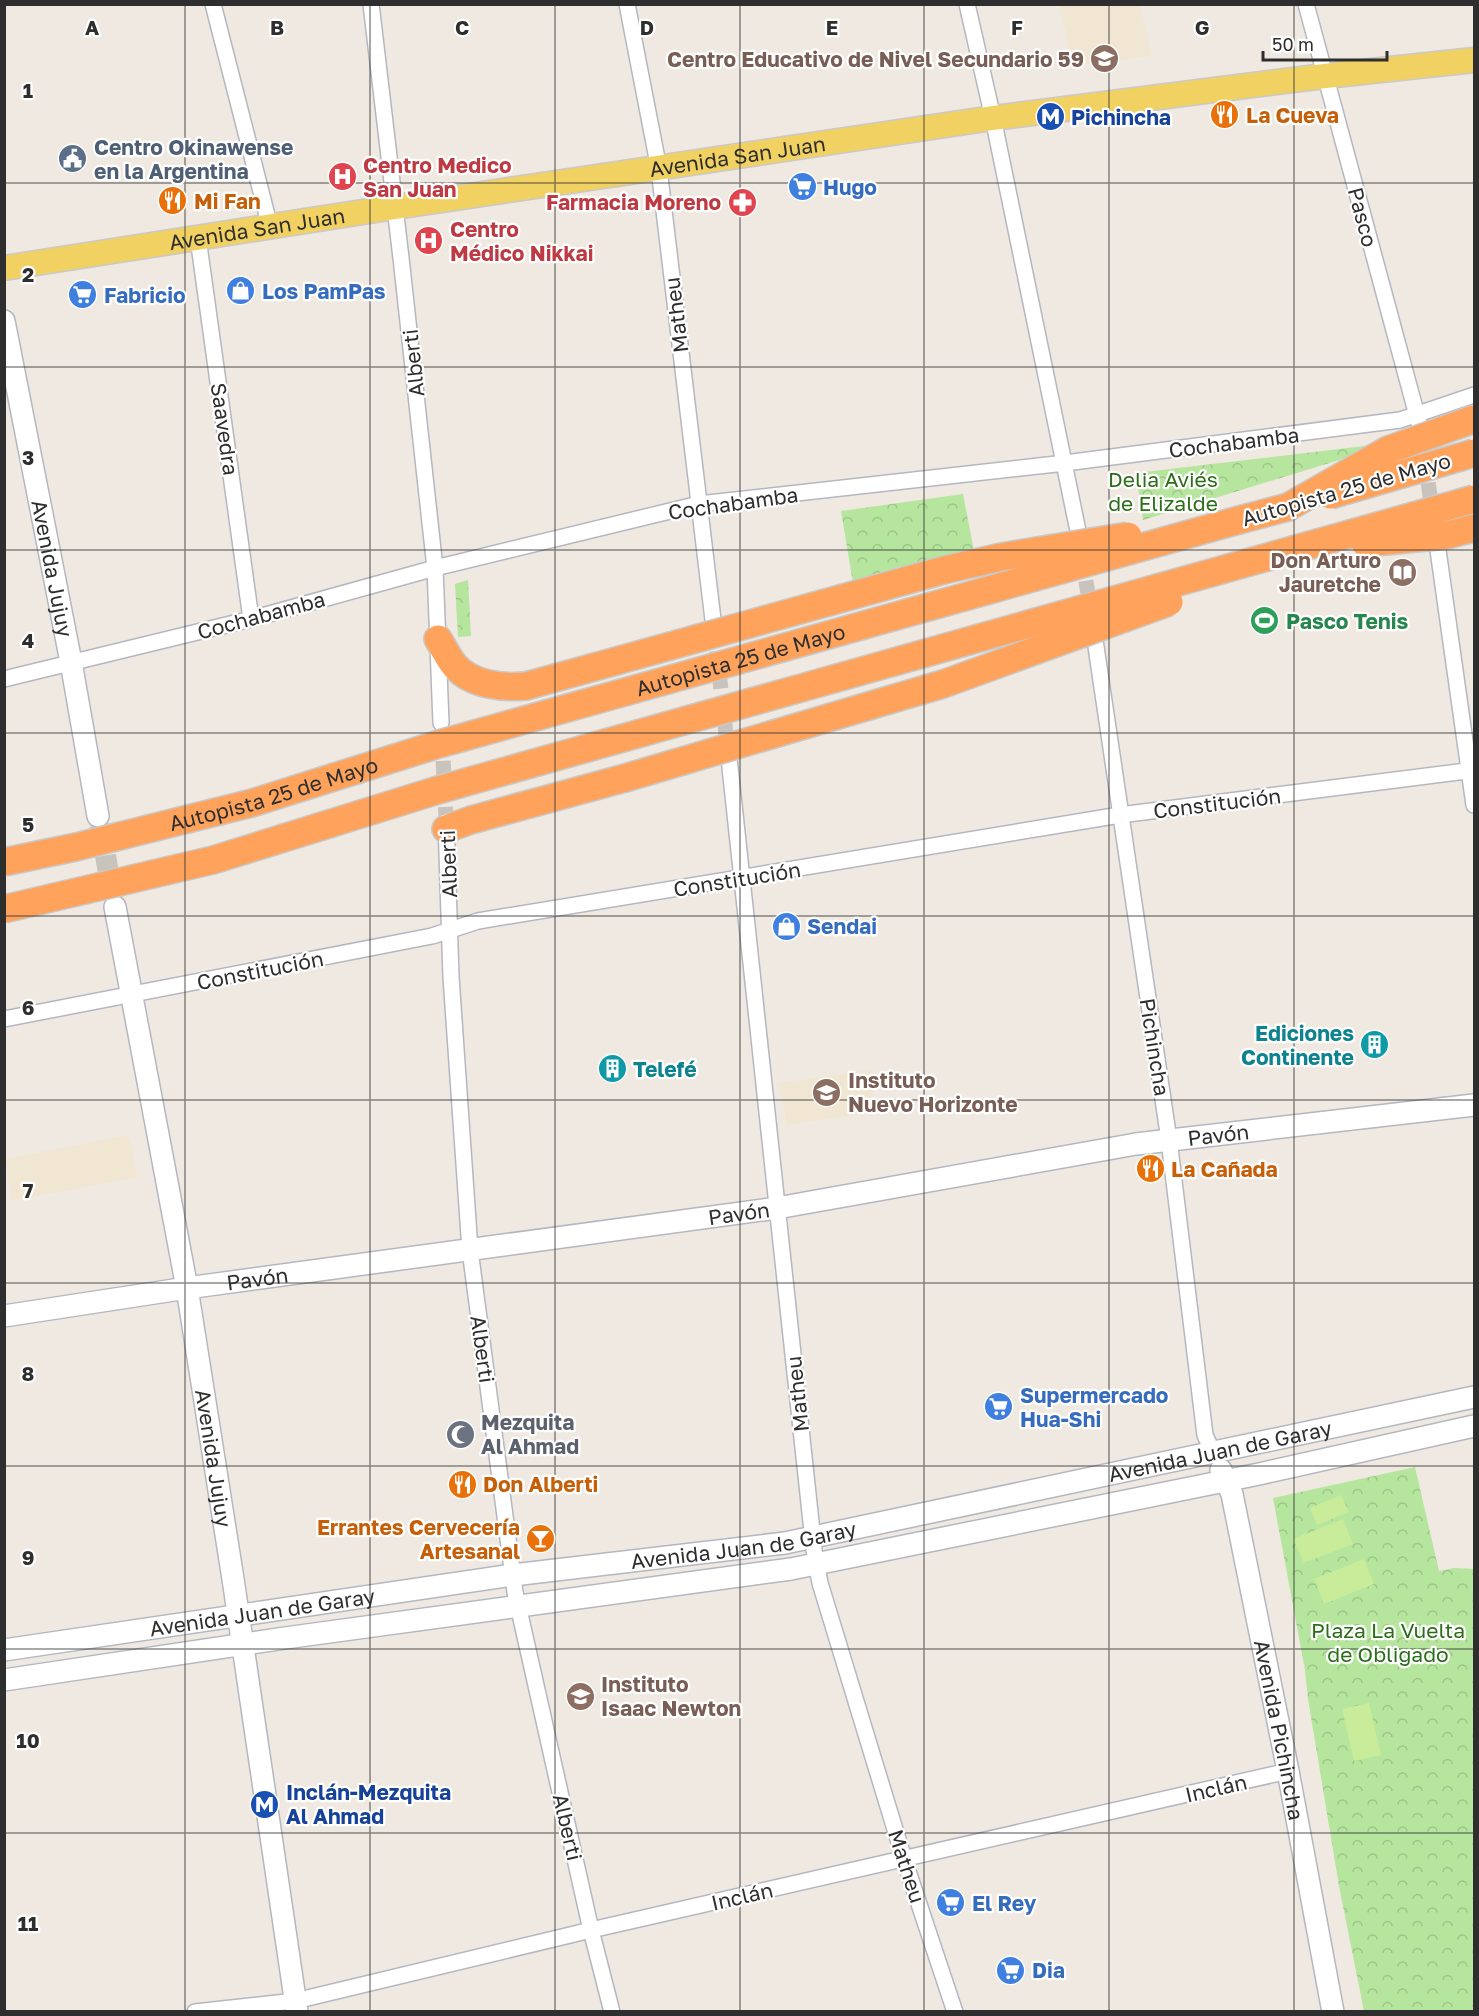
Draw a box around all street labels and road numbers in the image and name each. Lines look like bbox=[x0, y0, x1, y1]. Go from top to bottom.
street label: Avenida San Juan bbox=[648, 130, 827, 182]
street label: Pasco bbox=[1343, 184, 1383, 250]
street label: Avenida San Juan bbox=[167, 202, 347, 255]
street label: Matheu bbox=[658, 276, 694, 354]
street label: Alberti bbox=[397, 328, 429, 398]
street label: Saavedra bbox=[206, 381, 244, 477]
street label: Cochabamba bbox=[1167, 421, 1301, 463]
street label: Autopista 25 de Mayo bbox=[1239, 447, 1453, 531]
street label: Cochabamba bbox=[666, 481, 800, 525]
street label: Avenida Jujuy bbox=[26, 497, 79, 639]
street label: Cochabamba bbox=[194, 585, 328, 645]
street label: Autopista 25 de Mayo bbox=[633, 618, 848, 701]
street label: Autopista 25 de Mayo bbox=[166, 751, 381, 836]
street label: Constitución bbox=[1152, 782, 1282, 824]
street label: Alberti bbox=[434, 830, 462, 898]
street label: Constitución bbox=[671, 856, 803, 902]
street label: Constitución bbox=[194, 945, 326, 995]
street label: Pichincha bbox=[1134, 996, 1176, 1098]
street label: Pavón bbox=[1186, 1118, 1250, 1151]
street label: Pavón bbox=[706, 1196, 771, 1230]
street label: Pavón bbox=[225, 1261, 290, 1296]
street label: Alberti bbox=[465, 1313, 501, 1385]
street label: Matheu bbox=[780, 1355, 814, 1433]
street label: Avenida Jujuy bbox=[190, 1387, 238, 1529]
street label: Avenida Juan de Garay bbox=[1106, 1414, 1334, 1487]
street label: Avenida Juan de Garay bbox=[629, 1515, 859, 1574]
street label: Avenida Juan de Garay bbox=[148, 1582, 377, 1641]
street label: Avenida Pichincha bbox=[1249, 1637, 1310, 1822]
street label: Inclán bbox=[1183, 1768, 1249, 1808]
street label: Alberti bbox=[548, 1791, 588, 1863]
street label: Matheu bbox=[883, 1826, 931, 1906]
street label: Inclán bbox=[709, 1876, 775, 1916]

